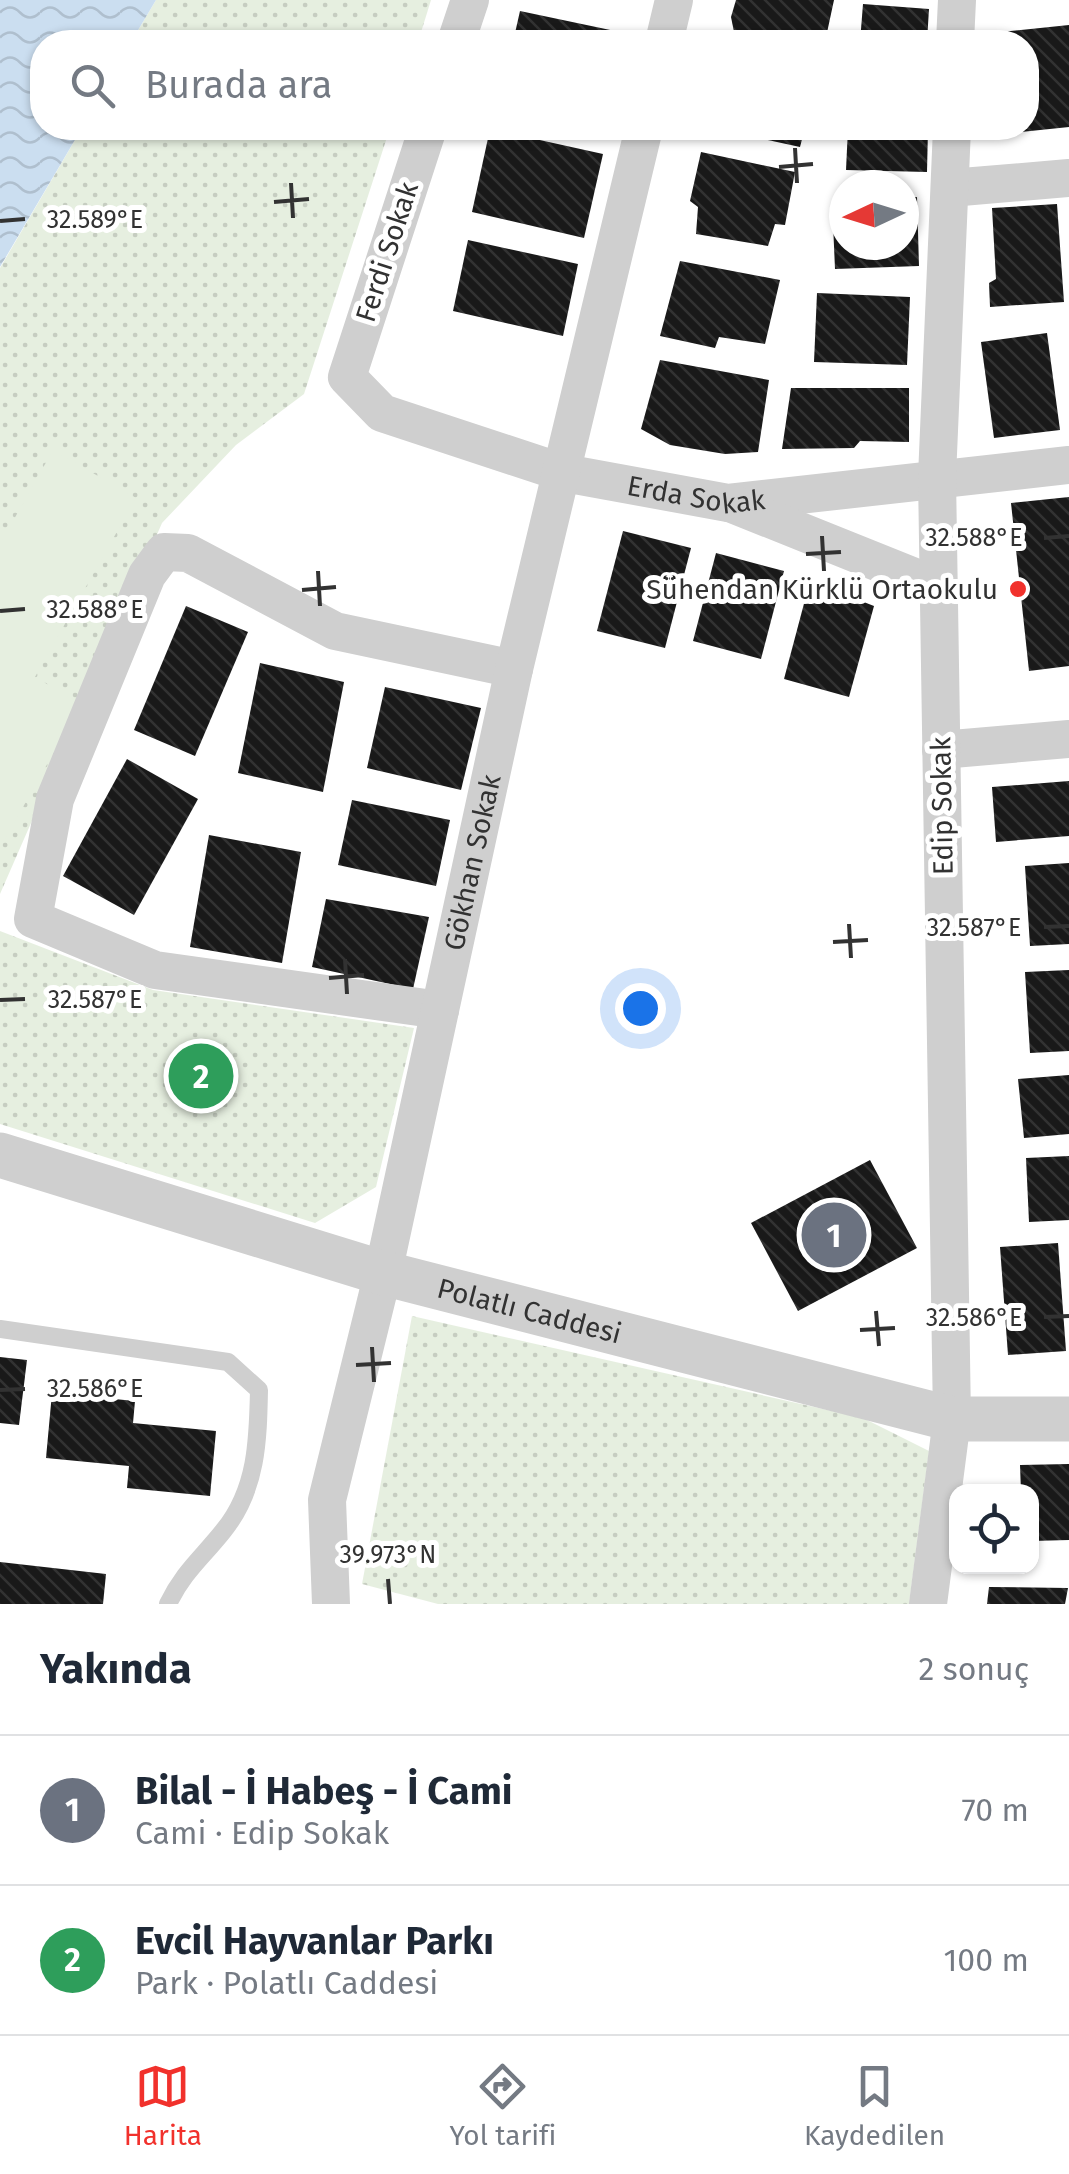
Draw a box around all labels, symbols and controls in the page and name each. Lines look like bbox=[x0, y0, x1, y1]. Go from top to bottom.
search box bbox=[30, 30, 1039, 140]
icon: search bbox=[65, 58, 120, 113]
text: Burada ara bbox=[145, 62, 332, 108]
north arrow bbox=[829, 170, 919, 260]
street label: Ferdi Sokak bbox=[349, 177, 425, 326]
text: 32.589°E bbox=[47, 205, 143, 235]
street label: Erda Sokak bbox=[625, 468, 767, 520]
text: 32.588°E bbox=[925, 523, 1023, 553]
place label: Sühendan Kürklü Ortaokulu bbox=[646, 573, 998, 606]
marker: Sühendan Kürklü Ortaokulu bbox=[1007, 578, 1029, 600]
text: 32.588°E bbox=[46, 595, 144, 625]
street label: Edip Sokak bbox=[924, 736, 960, 875]
street label: Gökhan Sokak bbox=[437, 771, 507, 953]
text: 32.587°E bbox=[927, 913, 1021, 943]
your location bbox=[615, 983, 666, 1034]
text: 32.587°E bbox=[48, 985, 142, 1015]
pin: 2 bbox=[168, 1038, 234, 1114]
pin: 1 bbox=[802, 1198, 866, 1272]
street label: Polatlı Caddesi bbox=[434, 1271, 625, 1350]
text: 32.586°E bbox=[926, 1303, 1022, 1333]
text: 32.586°E bbox=[47, 1374, 143, 1404]
map controls bbox=[949, 1484, 1039, 1574]
button: locate bbox=[949, 1484, 1039, 1574]
text: 39.973°N bbox=[340, 1540, 436, 1570]
text: Yakında bbox=[40, 1644, 192, 1694]
text: 2 sonuç bbox=[918, 1650, 1029, 1688]
text: Bilal - İ Habeş - İ Cami bbox=[135, 1768, 513, 1814]
text: 1 bbox=[65, 1791, 80, 1829]
text: 70 m bbox=[961, 1791, 1029, 1829]
text: Cami · Edip Sokak bbox=[135, 1814, 389, 1852]
text: Evcil Hayvanlar Parkı bbox=[135, 1918, 494, 1964]
text: 2 bbox=[64, 1941, 81, 1979]
text: 100 m bbox=[944, 1941, 1029, 1979]
text: Park · Polatlı Caddesi bbox=[135, 1964, 438, 2002]
tab: Harita bbox=[124, 2059, 202, 2152]
tab: Yol tarifi bbox=[450, 2059, 556, 2152]
tab: Kaydedilen bbox=[804, 2059, 945, 2152]

